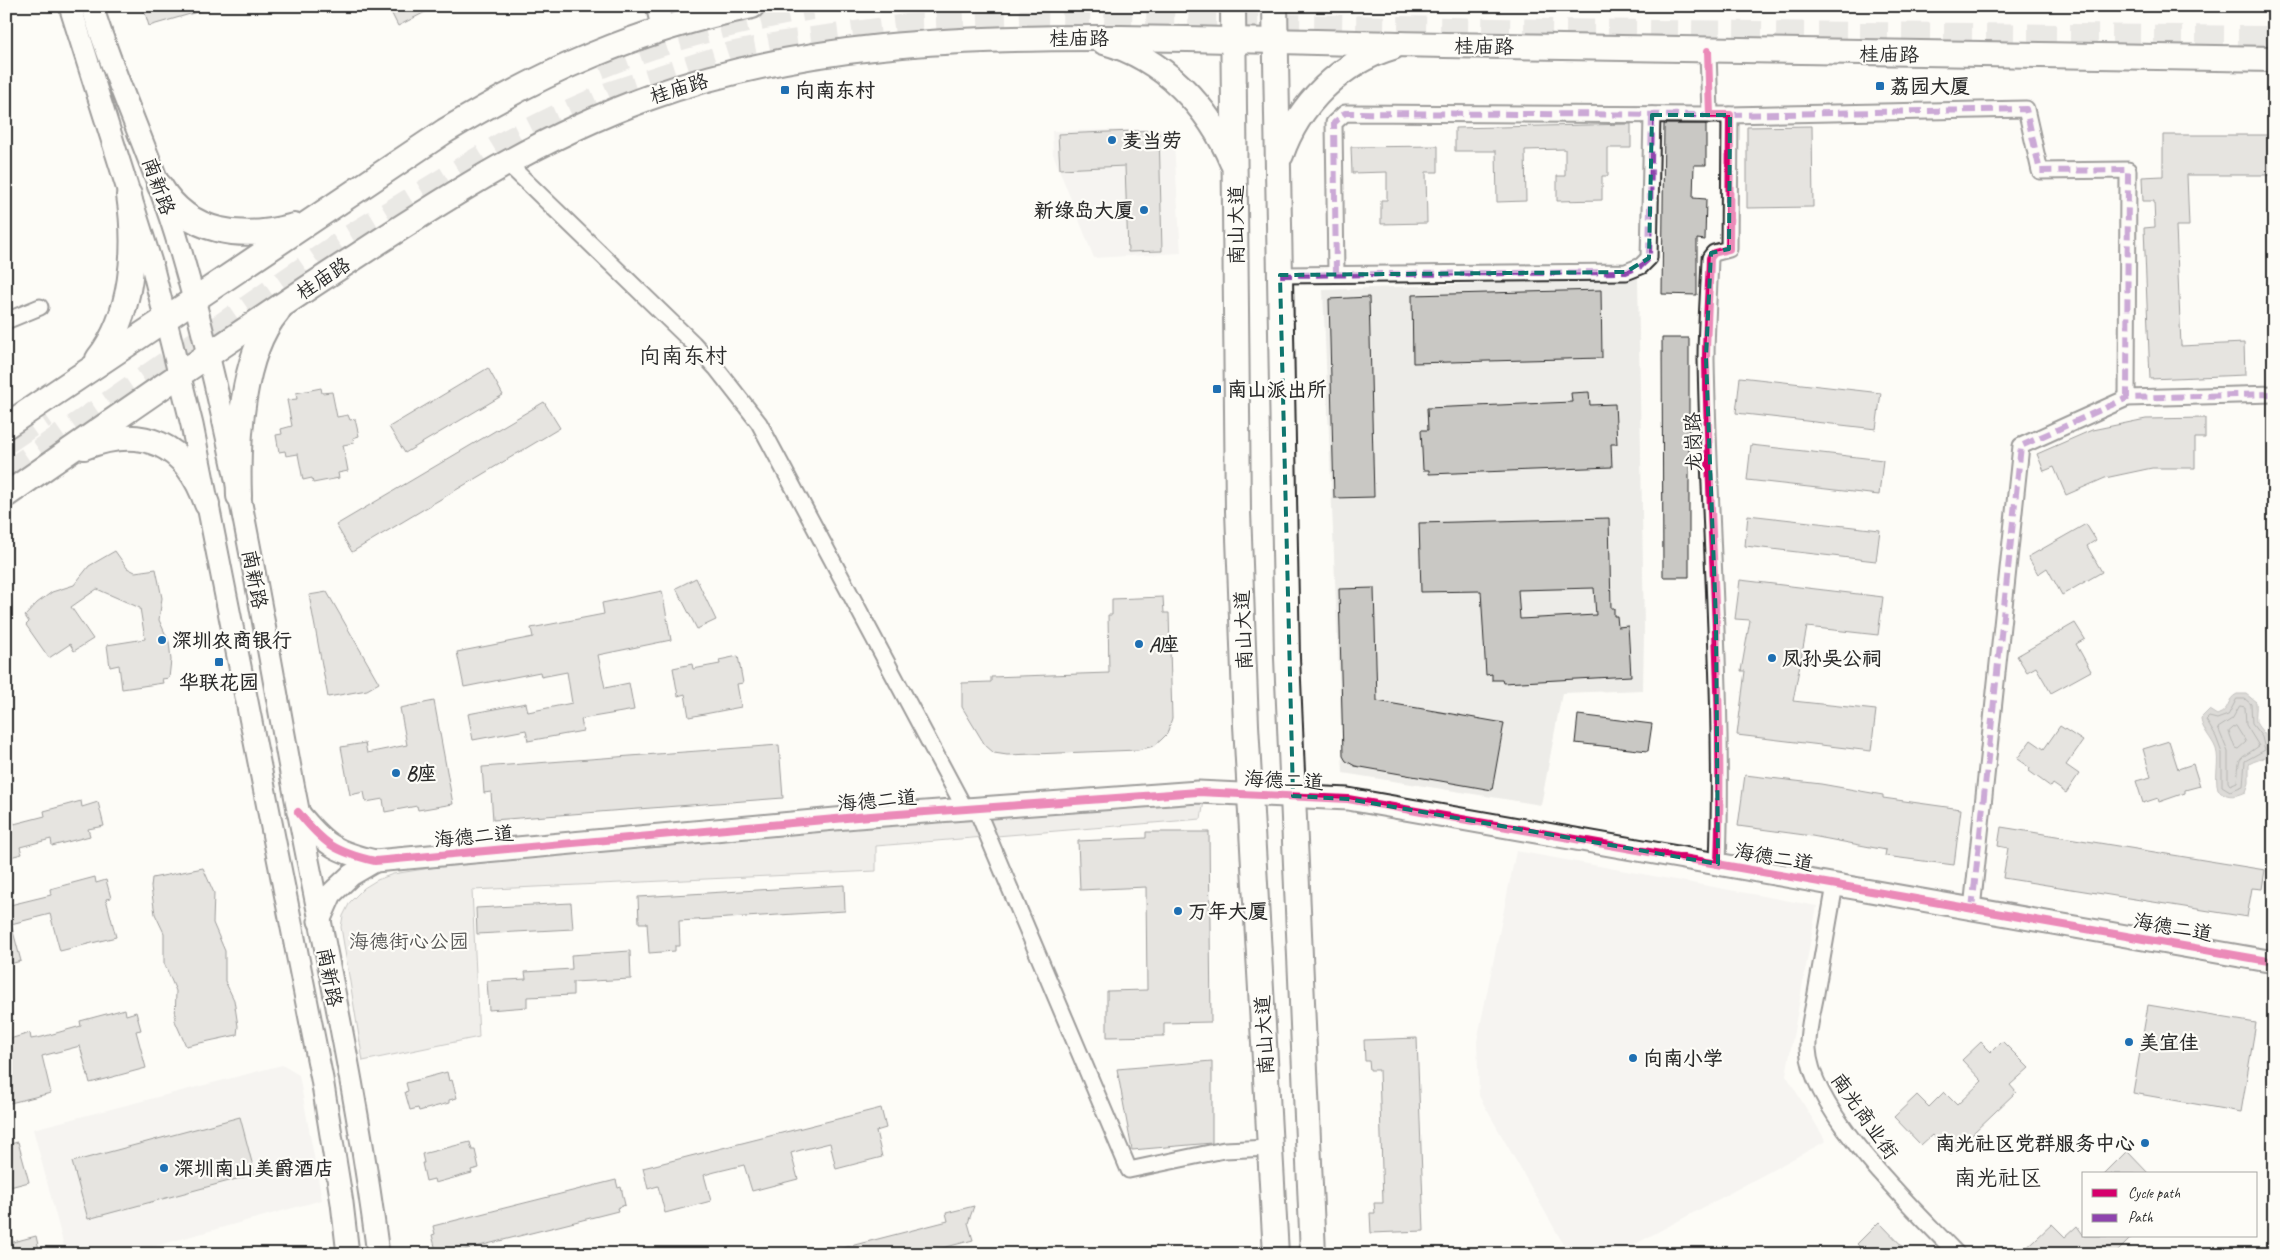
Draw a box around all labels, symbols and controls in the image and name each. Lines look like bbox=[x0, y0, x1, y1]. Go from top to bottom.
street label: 桂庙路 bbox=[1049, 26, 1110, 51]
street label: 桂庙路 bbox=[1454, 33, 1515, 60]
street label: 桂庙路 bbox=[1859, 41, 1920, 68]
street label: 桂庙路 bbox=[647, 67, 712, 109]
place label: 荔园大厦 bbox=[1890, 74, 1970, 99]
place label: 向南东村 bbox=[795, 78, 875, 103]
marker: 荔园大厦 bbox=[1874, 80, 1886, 92]
marker: 向南东村 bbox=[779, 84, 791, 96]
place label: 麦当劳 bbox=[1122, 128, 1182, 153]
marker: 麦当劳 bbox=[1106, 134, 1118, 146]
street label: 南新路 bbox=[137, 154, 181, 220]
street label: 南山大道 bbox=[1224, 185, 1249, 265]
place label: 新绿岛大厦 bbox=[1034, 198, 1134, 223]
marker: 新绿岛大厦 bbox=[1138, 204, 1150, 216]
street label: 桂庙路 bbox=[291, 251, 356, 305]
district label: 向南东村 bbox=[639, 342, 727, 370]
place label: 南山派出所 bbox=[1227, 377, 1327, 402]
marker: 南山派出所 bbox=[1211, 383, 1223, 395]
street label: 龙岗路 bbox=[1680, 411, 1707, 472]
street label: 南新路 bbox=[237, 547, 273, 612]
street label: 南山大道 bbox=[1230, 590, 1257, 670]
place label: 深圳农商银行 bbox=[172, 628, 292, 653]
place label: A座 bbox=[1149, 632, 1179, 657]
marker: 深圳农商银行 bbox=[156, 634, 168, 646]
marker: A座 bbox=[1133, 638, 1145, 650]
place label: 凤孙吴公祠 bbox=[1782, 646, 1882, 671]
marker: 凤孙吴公祠 bbox=[1766, 652, 1778, 664]
marker: 华联花园 bbox=[213, 656, 225, 668]
place label: 华联花园 bbox=[179, 670, 259, 695]
place label: B座 bbox=[406, 761, 436, 786]
street label: 海德二道 bbox=[1243, 766, 1325, 795]
marker: B座 bbox=[390, 767, 402, 779]
street label: 海德二道 bbox=[836, 785, 918, 816]
street label: 海德二道 bbox=[433, 821, 515, 852]
street label: 海德二道 bbox=[1732, 838, 1815, 877]
place label: 万年大厦 bbox=[1188, 899, 1268, 924]
marker: 万年大厦 bbox=[1172, 905, 1184, 917]
street label: 海德二道 bbox=[2131, 908, 2214, 947]
park label: 海德街心公园 bbox=[349, 929, 469, 954]
street label: 南新路 bbox=[312, 945, 348, 1010]
street label: 南山大道 bbox=[1250, 994, 1279, 1076]
place label: 美宜佳 bbox=[2139, 1030, 2199, 1055]
marker: 美宜佳 bbox=[2123, 1036, 2135, 1048]
place label: 向南小学 bbox=[1643, 1046, 1723, 1071]
marker: 向南小学 bbox=[1627, 1052, 1639, 1064]
street label: 南光商业街 bbox=[1826, 1068, 1904, 1164]
place label: 南光社区党群服务中心 bbox=[1935, 1131, 2135, 1156]
marker: 南光社区党群服务中心 bbox=[2139, 1137, 2151, 1149]
place label: 深圳南山美爵酒店 bbox=[174, 1156, 334, 1181]
marker: 深圳南山美爵酒店 bbox=[158, 1162, 170, 1174]
district label: 南光社区 bbox=[1954, 1164, 2042, 1192]
legend bbox=[2082, 1172, 2258, 1238]
text: Cycle path bbox=[2128, 1184, 2180, 1203]
text: Path bbox=[2128, 1208, 2154, 1227]

